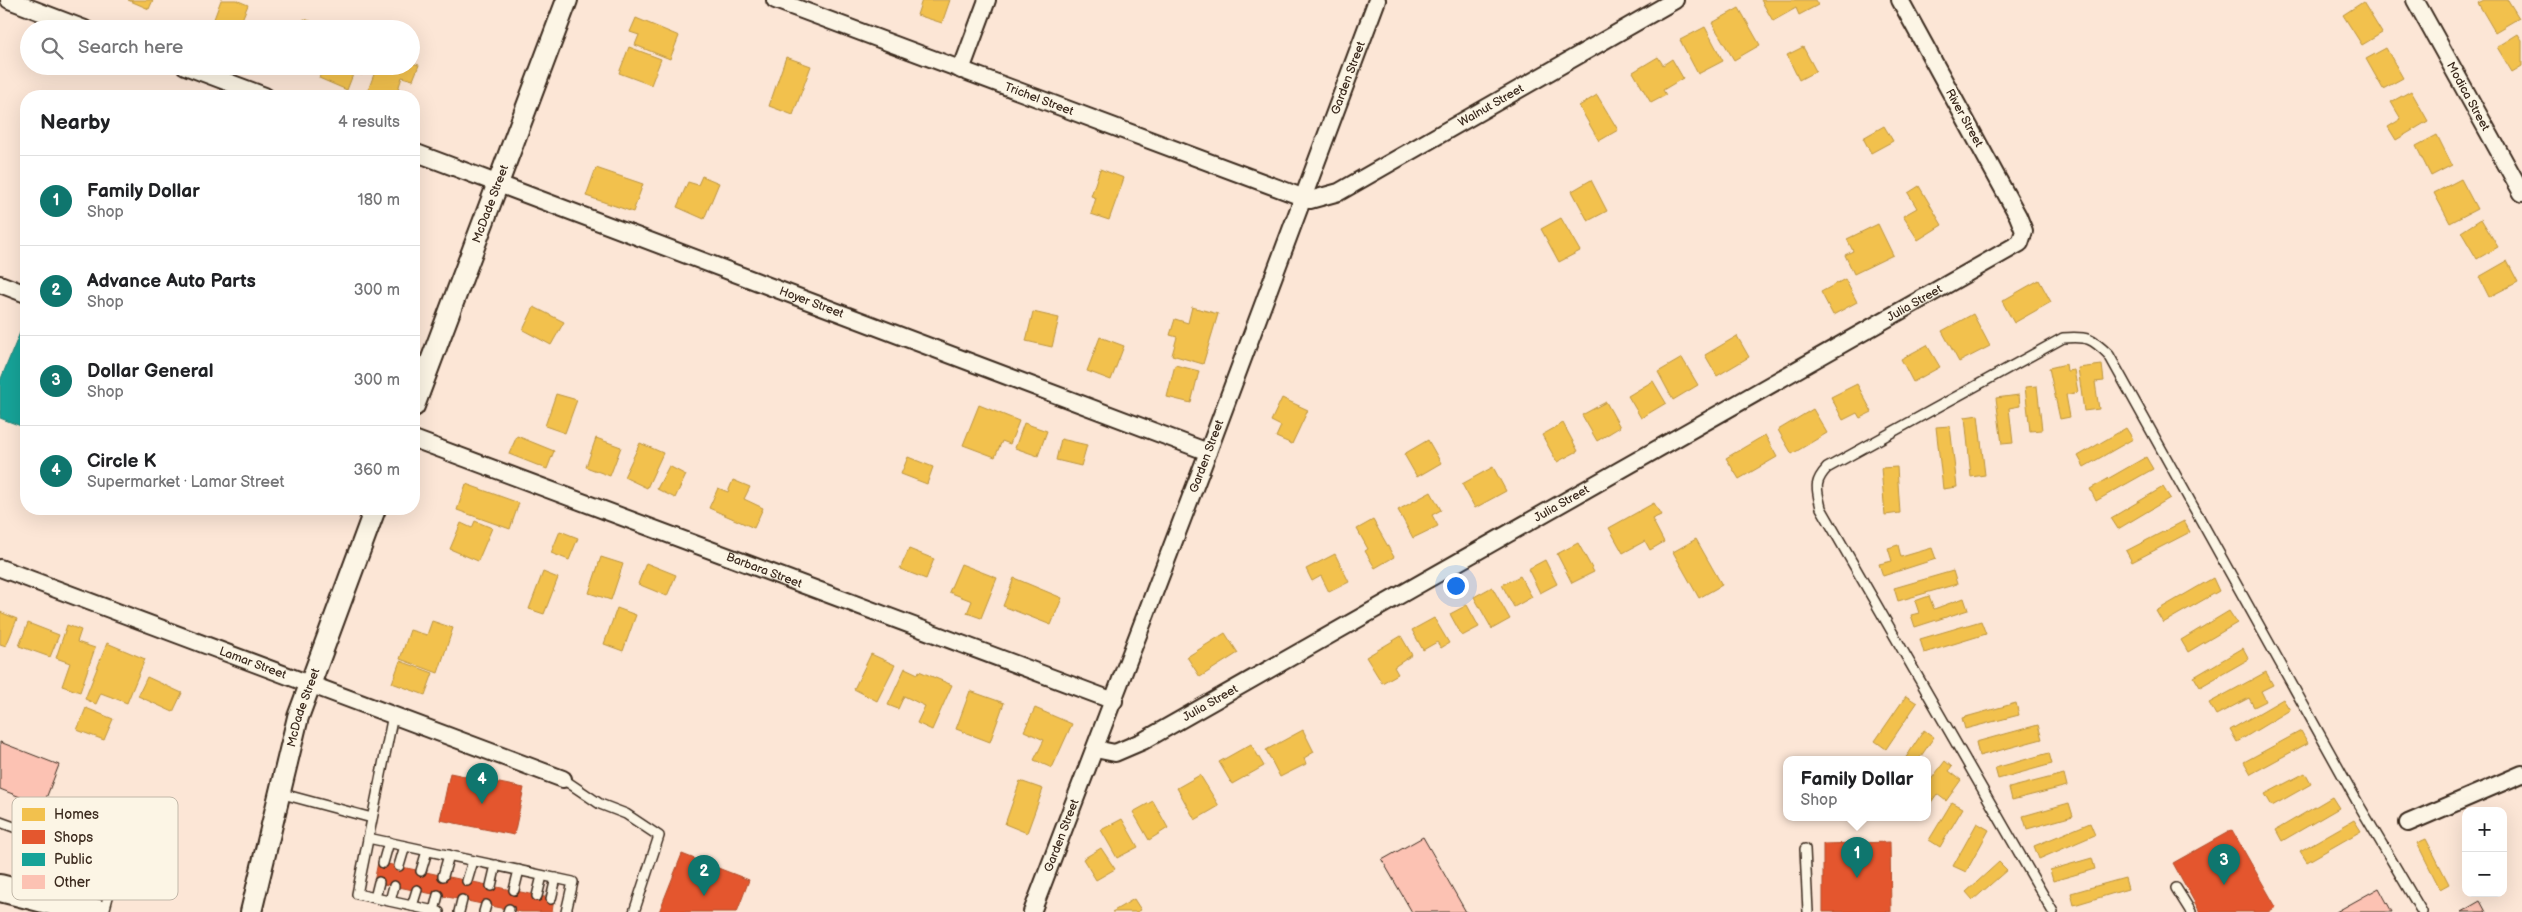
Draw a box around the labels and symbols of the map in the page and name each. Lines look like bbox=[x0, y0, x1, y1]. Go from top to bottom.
street label: Garden Street bbox=[1327, 39, 1368, 116]
street label: Modica Street bbox=[2443, 59, 2493, 133]
street label: Trichel Street bbox=[1003, 79, 1076, 119]
street label: Walnut Street bbox=[1455, 81, 1526, 130]
street label: River Street bbox=[1942, 86, 1986, 150]
street label: McDade Street bbox=[469, 162, 512, 245]
street label: Julia Street bbox=[1884, 281, 1945, 325]
street label: Hoyer Street bbox=[777, 283, 846, 321]
street label: Garden Street bbox=[1186, 417, 1227, 495]
street label: Julia Street bbox=[1531, 482, 1592, 525]
street label: Barbara Street bbox=[724, 549, 805, 591]
your location bbox=[1443, 573, 1469, 599]
street label: Lamar Street bbox=[217, 643, 289, 682]
street label: McDade Street bbox=[284, 666, 323, 749]
street label: Julia Street bbox=[1180, 681, 1241, 725]
pin: 4 bbox=[466, 763, 498, 804]
legend bbox=[12, 797, 178, 900]
street label: Garden Street bbox=[1041, 797, 1082, 874]
text: Homes bbox=[54, 806, 99, 823]
text: Shops bbox=[54, 829, 93, 846]
pin: 1 bbox=[1841, 837, 1873, 878]
pin: 3 bbox=[2208, 844, 2240, 885]
text: Public bbox=[54, 851, 92, 868]
pin: 2 bbox=[688, 855, 720, 896]
text: Other bbox=[54, 874, 91, 891]

